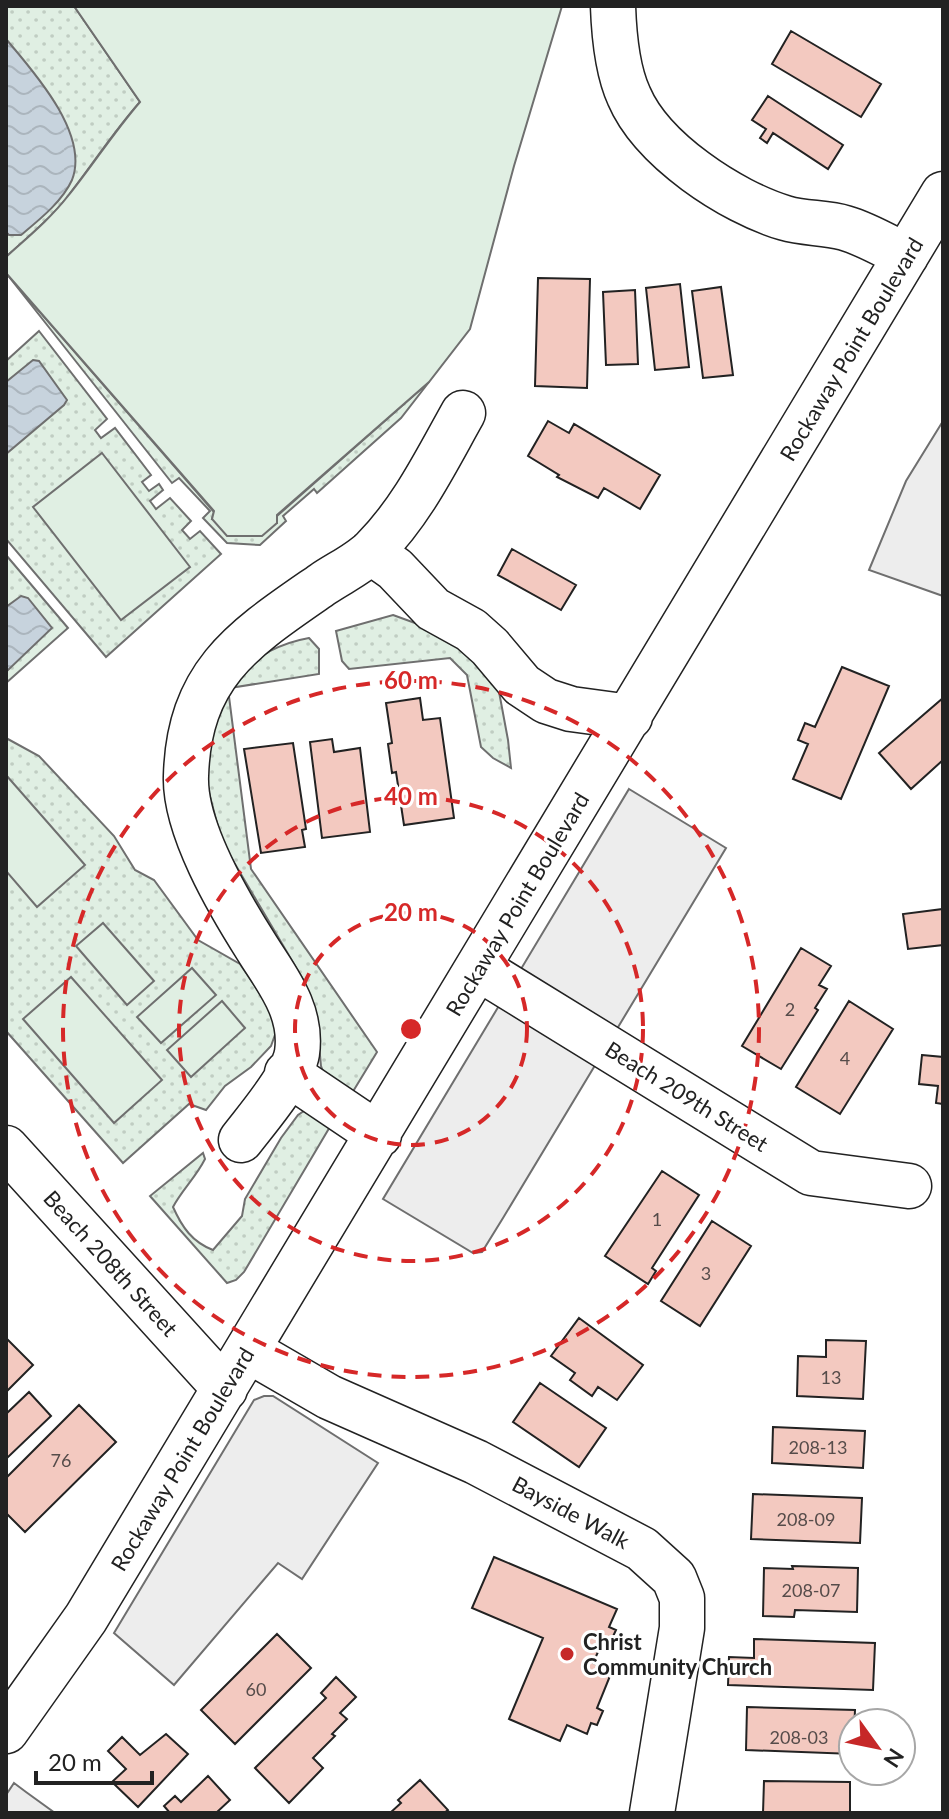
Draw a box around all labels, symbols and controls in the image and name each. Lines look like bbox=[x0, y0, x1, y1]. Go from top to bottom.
street label: Rockaway Point Boulevard bbox=[774, 232, 928, 466]
text: 60 m bbox=[384, 665, 438, 694]
text: 40 m bbox=[384, 781, 438, 810]
street label: Rockaway Point Boulevard bbox=[440, 787, 594, 1021]
text: 20 m bbox=[384, 897, 438, 926]
house number: 2 bbox=[785, 998, 795, 1020]
centre of rings bbox=[397, 1015, 425, 1043]
street label: Beach 209th Street bbox=[601, 1035, 774, 1157]
house number: 4 bbox=[840, 1047, 850, 1069]
street label: Beach 208th Street bbox=[38, 1184, 184, 1342]
house number: 1 bbox=[652, 1208, 662, 1230]
house number: 3 bbox=[701, 1262, 711, 1284]
street label: Rockaway Point Boulevard bbox=[105, 1342, 259, 1576]
house number: 13 bbox=[821, 1366, 841, 1388]
house number: 208-13 bbox=[789, 1436, 847, 1458]
house number: 76 bbox=[51, 1449, 71, 1471]
street label: Bayside Walk bbox=[508, 1470, 635, 1555]
house number: 208-09 bbox=[777, 1508, 835, 1530]
house number: 208-07 bbox=[782, 1579, 840, 1601]
place label: Christ Community Church bbox=[583, 1628, 772, 1680]
marker: Christ Community Church bbox=[558, 1645, 576, 1663]
house number: 60 bbox=[246, 1678, 266, 1700]
north arrow bbox=[837, 1707, 917, 1787]
house number: 208-03 bbox=[770, 1726, 828, 1748]
scale bar bbox=[36, 1735, 152, 1785]
text: N bbox=[878, 1744, 910, 1773]
text: 20 m bbox=[48, 1747, 102, 1776]

